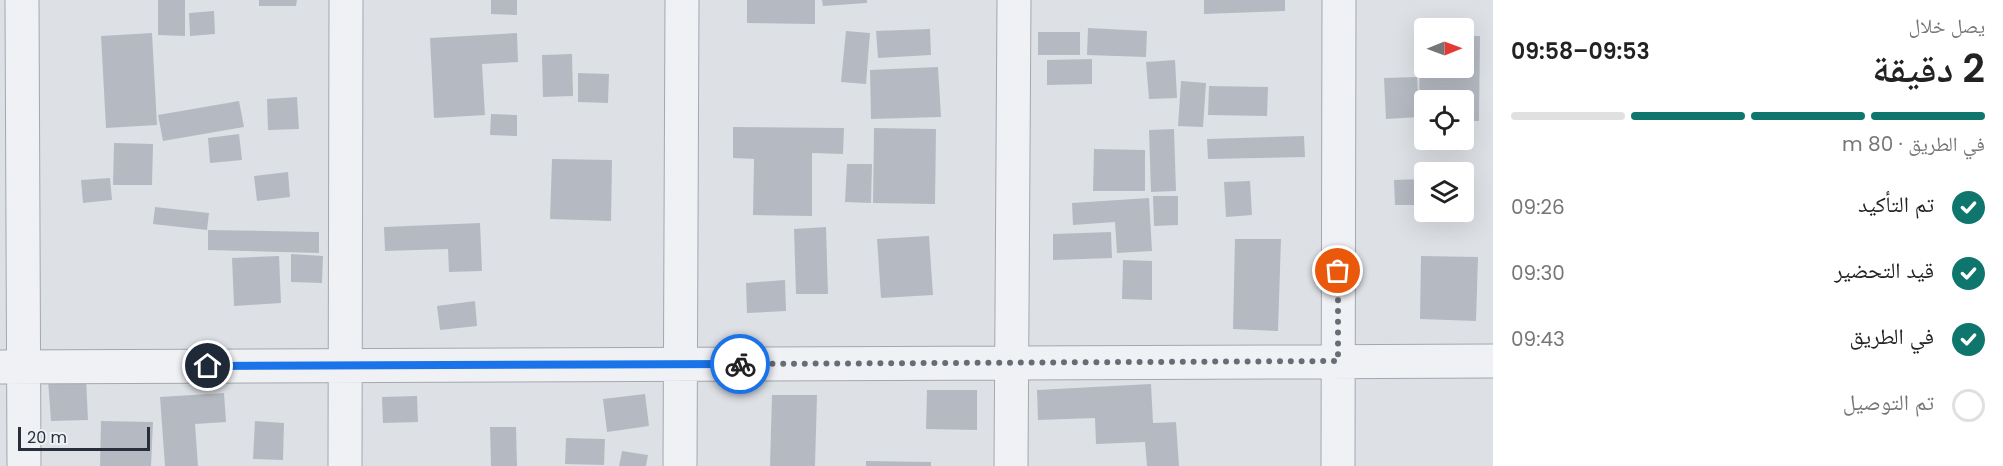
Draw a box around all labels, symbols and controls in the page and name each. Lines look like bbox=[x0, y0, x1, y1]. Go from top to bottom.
text: يصل خلال bbox=[1909, 12, 1985, 40]
north arrow bbox=[1414, 18, 1474, 78]
map controls bbox=[1414, 18, 1474, 222]
text: 09:53–09:58 bbox=[1511, 36, 1650, 67]
text: 2 دقيقة bbox=[1872, 41, 1985, 96]
button: locate bbox=[1414, 90, 1474, 150]
text: في الطريق · 80 m bbox=[1842, 130, 1985, 158]
button: layers bbox=[1414, 162, 1474, 222]
text: تم التأكيد bbox=[1858, 189, 1934, 220]
icon: check bbox=[1952, 191, 1985, 224]
text: 09:26 bbox=[1511, 193, 1565, 221]
pin bbox=[1312, 245, 1363, 296]
icon: bag bbox=[1321, 254, 1354, 287]
text: قيد التحضير bbox=[1834, 255, 1934, 286]
icon: check bbox=[1952, 257, 1985, 290]
text: 09:30 bbox=[1511, 259, 1565, 287]
text: في الطريق bbox=[1849, 321, 1934, 352]
icon: check bbox=[1952, 323, 1985, 356]
text: 09:43 bbox=[1511, 325, 1565, 353]
courier bbox=[710, 334, 770, 394]
pin bbox=[182, 340, 233, 391]
icon: bike bbox=[724, 348, 757, 381]
icon: home bbox=[191, 349, 224, 382]
text: تم التوصيل bbox=[1843, 387, 1934, 418]
scale bar bbox=[18, 424, 150, 452]
text: 20 m bbox=[27, 426, 67, 449]

